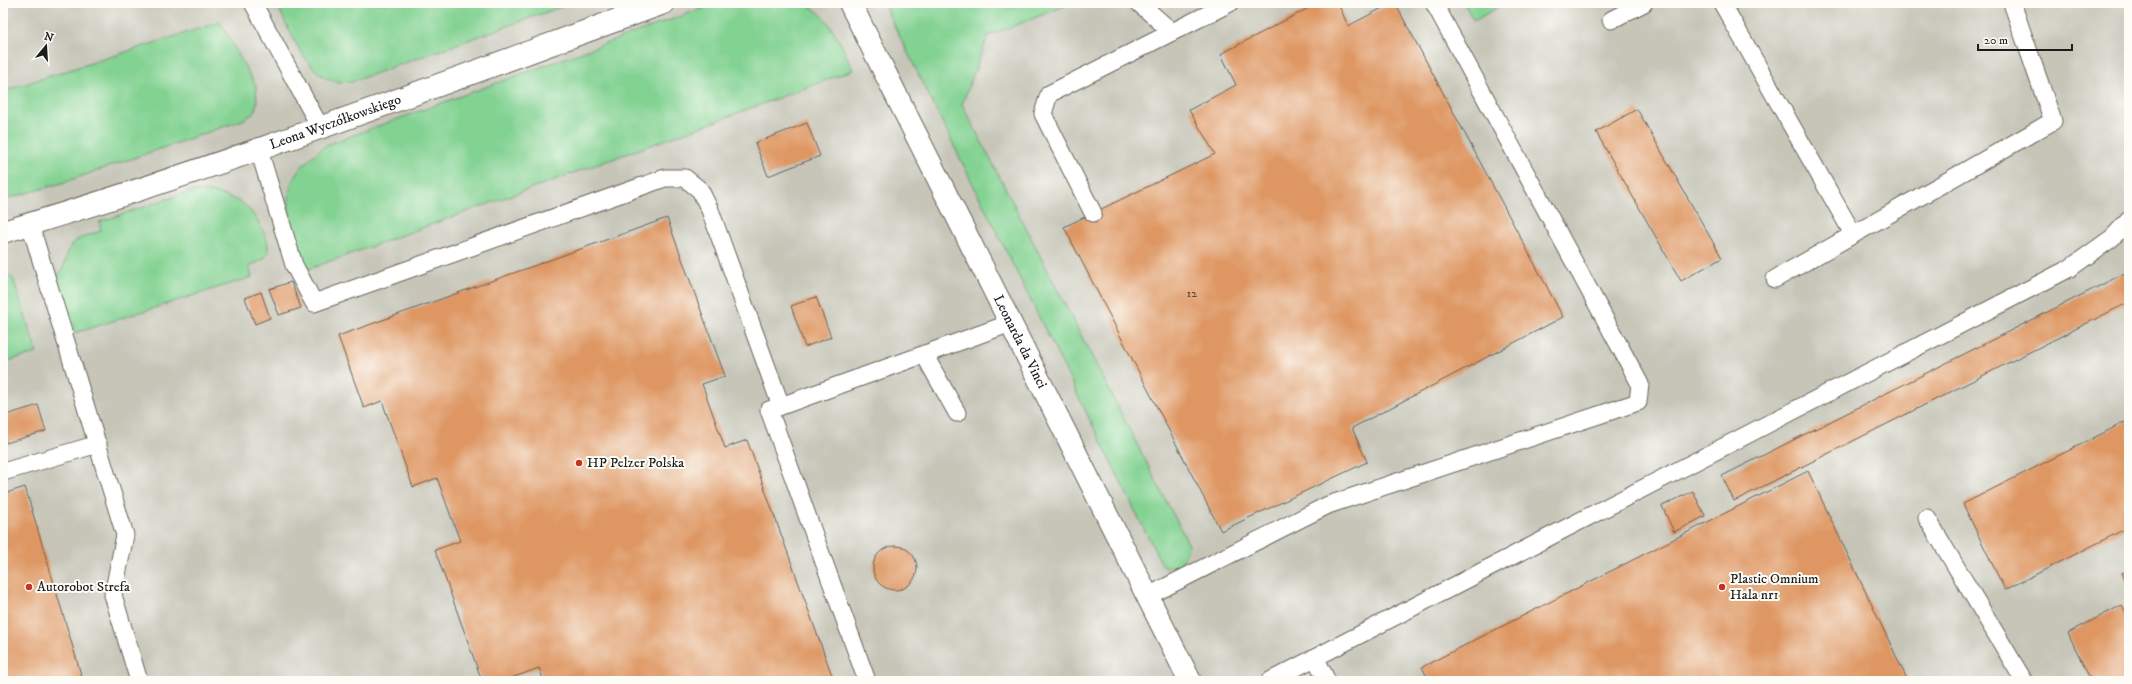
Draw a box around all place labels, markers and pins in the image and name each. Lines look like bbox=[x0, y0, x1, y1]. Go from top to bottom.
place label: HP Pelzer Polska bbox=[587, 454, 684, 472]
marker: HP Pelzer Polska bbox=[574, 458, 584, 468]
place label: Plastic Omnium Hala nr1 bbox=[1730, 570, 1819, 604]
place label: Autorobot Strefa bbox=[37, 578, 130, 596]
marker: Autorobot Strefa bbox=[24, 582, 34, 592]
marker: Plastic Omnium Hala nr1 bbox=[1717, 582, 1727, 592]

